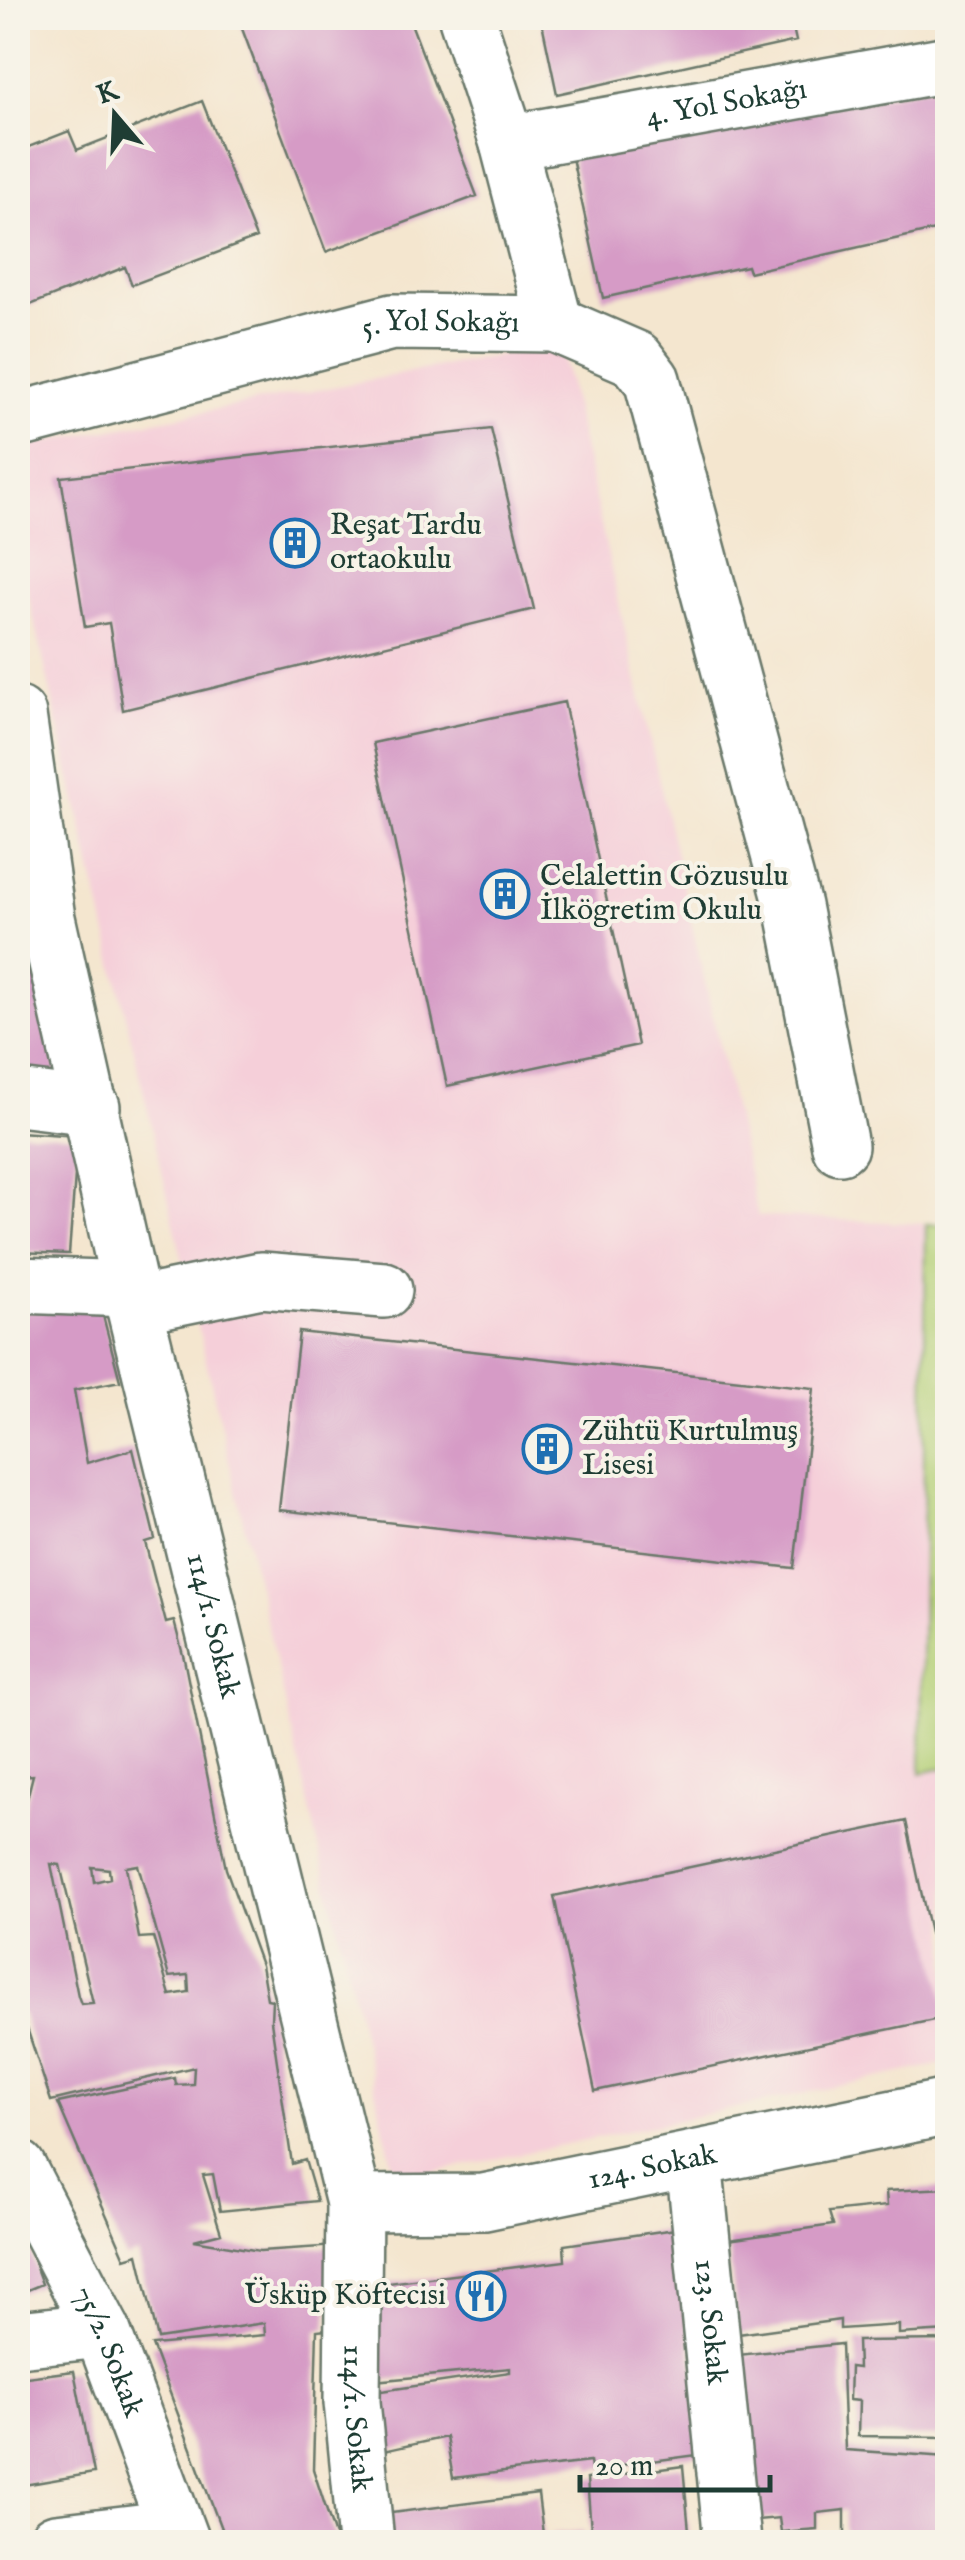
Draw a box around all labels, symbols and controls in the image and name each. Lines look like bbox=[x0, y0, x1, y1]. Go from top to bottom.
north arrow bbox=[65, 65, 165, 165]
street label: 4. Yol Sokağı bbox=[643, 71, 810, 137]
text: K bbox=[92, 74, 124, 114]
street label: 5. Yol Sokağı bbox=[358, 303, 520, 348]
place label: Reşat Tardu ortaokulu bbox=[330, 507, 482, 579]
building icon: Reşat Tardu ortaokulu bbox=[269, 517, 321, 569]
place label: Celalettin Gözusulu İlkögretim Okulu bbox=[540, 858, 789, 930]
building icon: Celalettin Gözusulu İlkögretim Okulu bbox=[479, 868, 531, 920]
place label: Zühtü Kurtulmuş Lisesi bbox=[582, 1413, 798, 1485]
building icon: Zühtü Kurtulmuş Lisesi bbox=[521, 1423, 573, 1475]
street label: 114/1. Sokak bbox=[176, 1549, 249, 1703]
street label: 124. Sokak bbox=[585, 2136, 721, 2199]
street label: 123. Sokak bbox=[685, 2258, 735, 2388]
restaurant icon: Üsküp Köftecisi bbox=[455, 2270, 507, 2322]
place label: Üsküp Köftecisi bbox=[244, 2277, 446, 2315]
street label: 75/2. Sokak bbox=[64, 2280, 152, 2424]
street label: 114/1. Sokak bbox=[333, 2344, 380, 2495]
scale bar bbox=[580, 2430, 770, 2492]
text: 20 m bbox=[595, 2448, 654, 2486]

